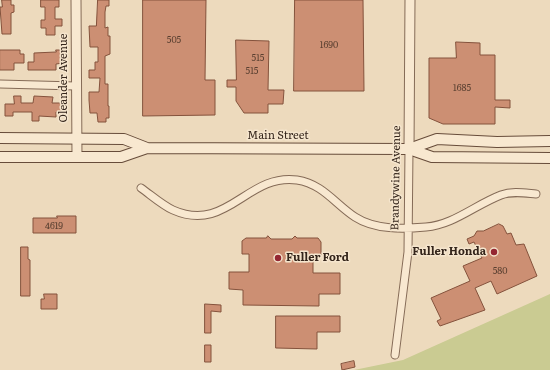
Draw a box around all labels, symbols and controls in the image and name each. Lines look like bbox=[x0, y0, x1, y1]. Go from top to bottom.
street label: Oleander Avenue bbox=[57, 34, 71, 122]
house number: 505 bbox=[167, 35, 181, 45]
house number: 1690 bbox=[320, 40, 338, 50]
house number: 515 bbox=[252, 53, 264, 63]
house number: 515 bbox=[246, 66, 258, 76]
house number: 1685 bbox=[453, 83, 471, 93]
street label: Brandywine Avenue bbox=[388, 125, 404, 231]
street label: Main Street bbox=[247, 129, 309, 143]
house number: 4619 bbox=[45, 221, 63, 231]
place label: Fuller Honda bbox=[412, 245, 486, 259]
marker: Fuller Honda bbox=[489, 247, 499, 257]
place label: Fuller Ford bbox=[286, 251, 349, 265]
marker: Fuller Ford bbox=[273, 253, 283, 263]
house number: 580 bbox=[493, 266, 507, 276]

